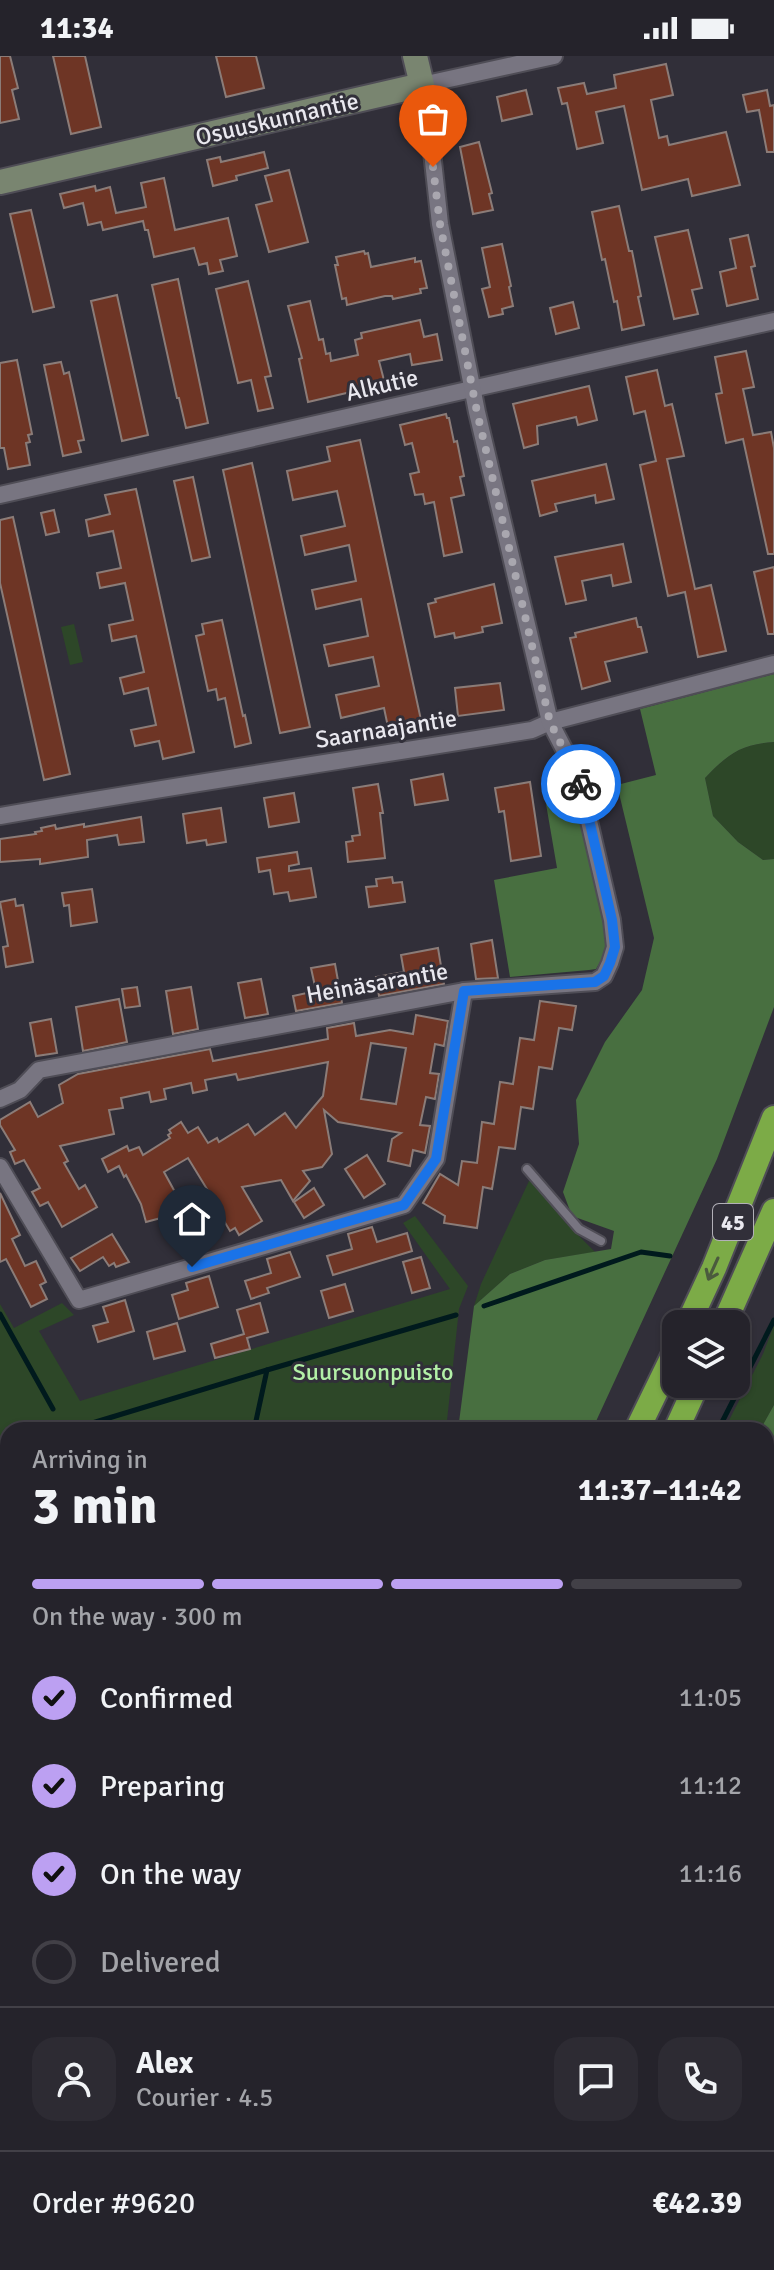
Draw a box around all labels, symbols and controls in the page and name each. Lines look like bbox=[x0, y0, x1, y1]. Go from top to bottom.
text: 11:34 bbox=[40, 10, 114, 47]
pin bbox=[399, 85, 467, 167]
street label: Osuuskunnantie bbox=[193, 86, 361, 152]
icon: bag bbox=[411, 97, 455, 141]
street label: Alkutie bbox=[343, 362, 421, 408]
street label: Saarnaajantie bbox=[313, 703, 459, 755]
courier bbox=[541, 744, 621, 824]
icon: bike bbox=[559, 762, 603, 806]
street label: Heinäsarantie bbox=[304, 956, 450, 1010]
pin bbox=[158, 1185, 226, 1267]
icon: home bbox=[170, 1197, 214, 1241]
road number: 45 bbox=[713, 1204, 753, 1240]
one-way arrow bbox=[705, 1256, 720, 1280]
map controls bbox=[662, 1310, 750, 1398]
button: layers bbox=[662, 1310, 750, 1398]
park label: Suursuonpuisto bbox=[293, 1357, 454, 1387]
text: Arriving in bbox=[32, 1444, 148, 1476]
text: 11:37–11:42 bbox=[578, 1472, 742, 1509]
text: 3 min bbox=[32, 1474, 158, 1538]
text: On the way · 300 m bbox=[32, 1601, 242, 1633]
icon: check bbox=[32, 1676, 76, 1720]
text: Confirmed bbox=[100, 1680, 233, 1717]
text: 11:05 bbox=[679, 1682, 742, 1714]
icon: check bbox=[32, 1764, 76, 1808]
text: Preparing bbox=[100, 1768, 225, 1805]
text: 11:12 bbox=[679, 1770, 742, 1802]
icon: check bbox=[32, 1852, 76, 1896]
text: On the way bbox=[100, 1856, 241, 1893]
text: 11:16 bbox=[679, 1858, 742, 1890]
text: Delivered bbox=[100, 1944, 221, 1981]
button: person bbox=[32, 2037, 116, 2121]
button: chat bbox=[554, 2037, 638, 2121]
button: phone bbox=[658, 2037, 742, 2121]
text: Alex bbox=[136, 2045, 193, 2082]
text: Courier · 4.5 bbox=[136, 2082, 273, 2114]
text: Order #9620 bbox=[32, 2185, 195, 2222]
text: €42.39 bbox=[652, 2185, 742, 2222]

